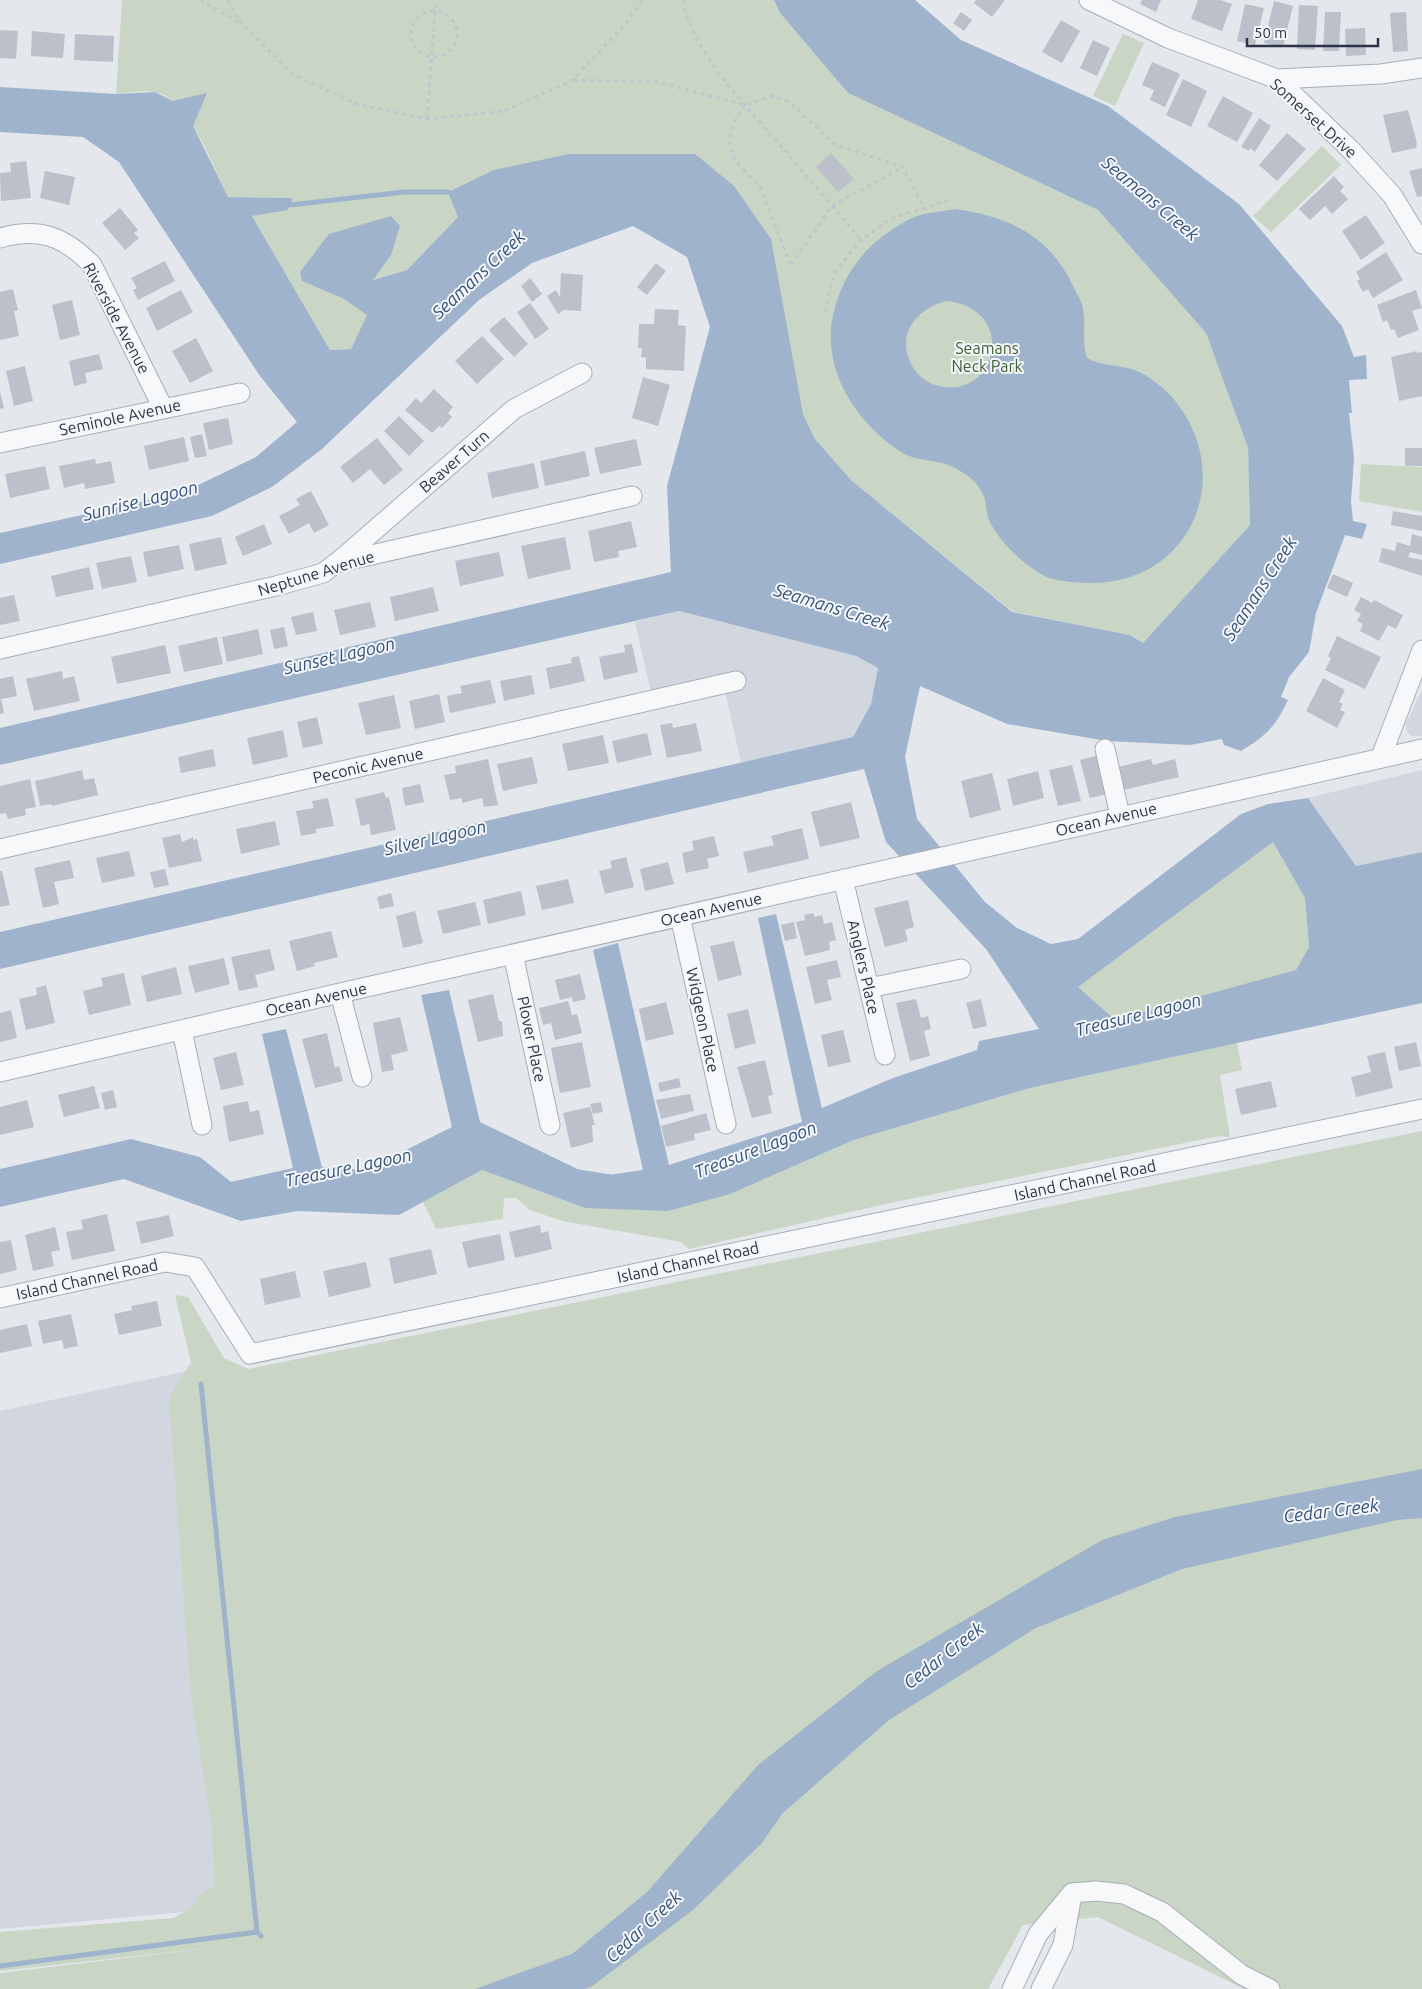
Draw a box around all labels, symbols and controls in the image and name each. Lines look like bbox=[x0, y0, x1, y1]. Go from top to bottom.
scale bar bbox=[1247, 15, 1378, 47]
text: 50 m bbox=[1254, 24, 1287, 41]
street label: Somerset Drive bbox=[1267, 75, 1361, 161]
water label: Seamans Creek bbox=[1098, 151, 1204, 245]
water label: Seamans Creek bbox=[427, 225, 529, 323]
street label: Riverside Avenue bbox=[80, 259, 154, 377]
park label: Seamans Neck Park bbox=[951, 339, 1023, 375]
street label: Seminole Avenue bbox=[57, 395, 183, 439]
street label: Beaver Turn bbox=[416, 426, 492, 496]
water label: Sunrise Lagoon bbox=[79, 476, 200, 524]
water label: Seamans Creek bbox=[1217, 532, 1300, 645]
street label: Neptune Avenue bbox=[256, 547, 376, 599]
water label: Seamans Creek bbox=[771, 579, 893, 633]
water label: Sunset Lagoon bbox=[280, 632, 397, 678]
street label: Peconic Avenue bbox=[311, 744, 425, 786]
street label: Ocean Avenue bbox=[1054, 799, 1158, 839]
water label: Silver Lagoon bbox=[381, 816, 488, 859]
street label: Ocean Avenue bbox=[659, 889, 763, 929]
street label: Anglers Place bbox=[844, 918, 884, 1016]
street label: Widgeon Place bbox=[683, 966, 723, 1074]
street label: Ocean Avenue bbox=[264, 979, 368, 1019]
water label: Treasure Lagoon bbox=[1073, 989, 1203, 1039]
street label: Plover Place bbox=[514, 994, 550, 1084]
water label: Treasure Lagoon bbox=[691, 1117, 819, 1181]
water label: Treasure Lagoon bbox=[283, 1144, 413, 1190]
street label: Island Channel Road bbox=[1012, 1156, 1158, 1204]
street label: Island Channel Road bbox=[615, 1238, 761, 1286]
street label: Island Channel Road bbox=[14, 1255, 160, 1303]
water label: Cedar Creek bbox=[1282, 1494, 1381, 1526]
water label: Cedar Creek bbox=[899, 1617, 988, 1692]
water label: Cedar Creek bbox=[601, 1885, 686, 1966]

